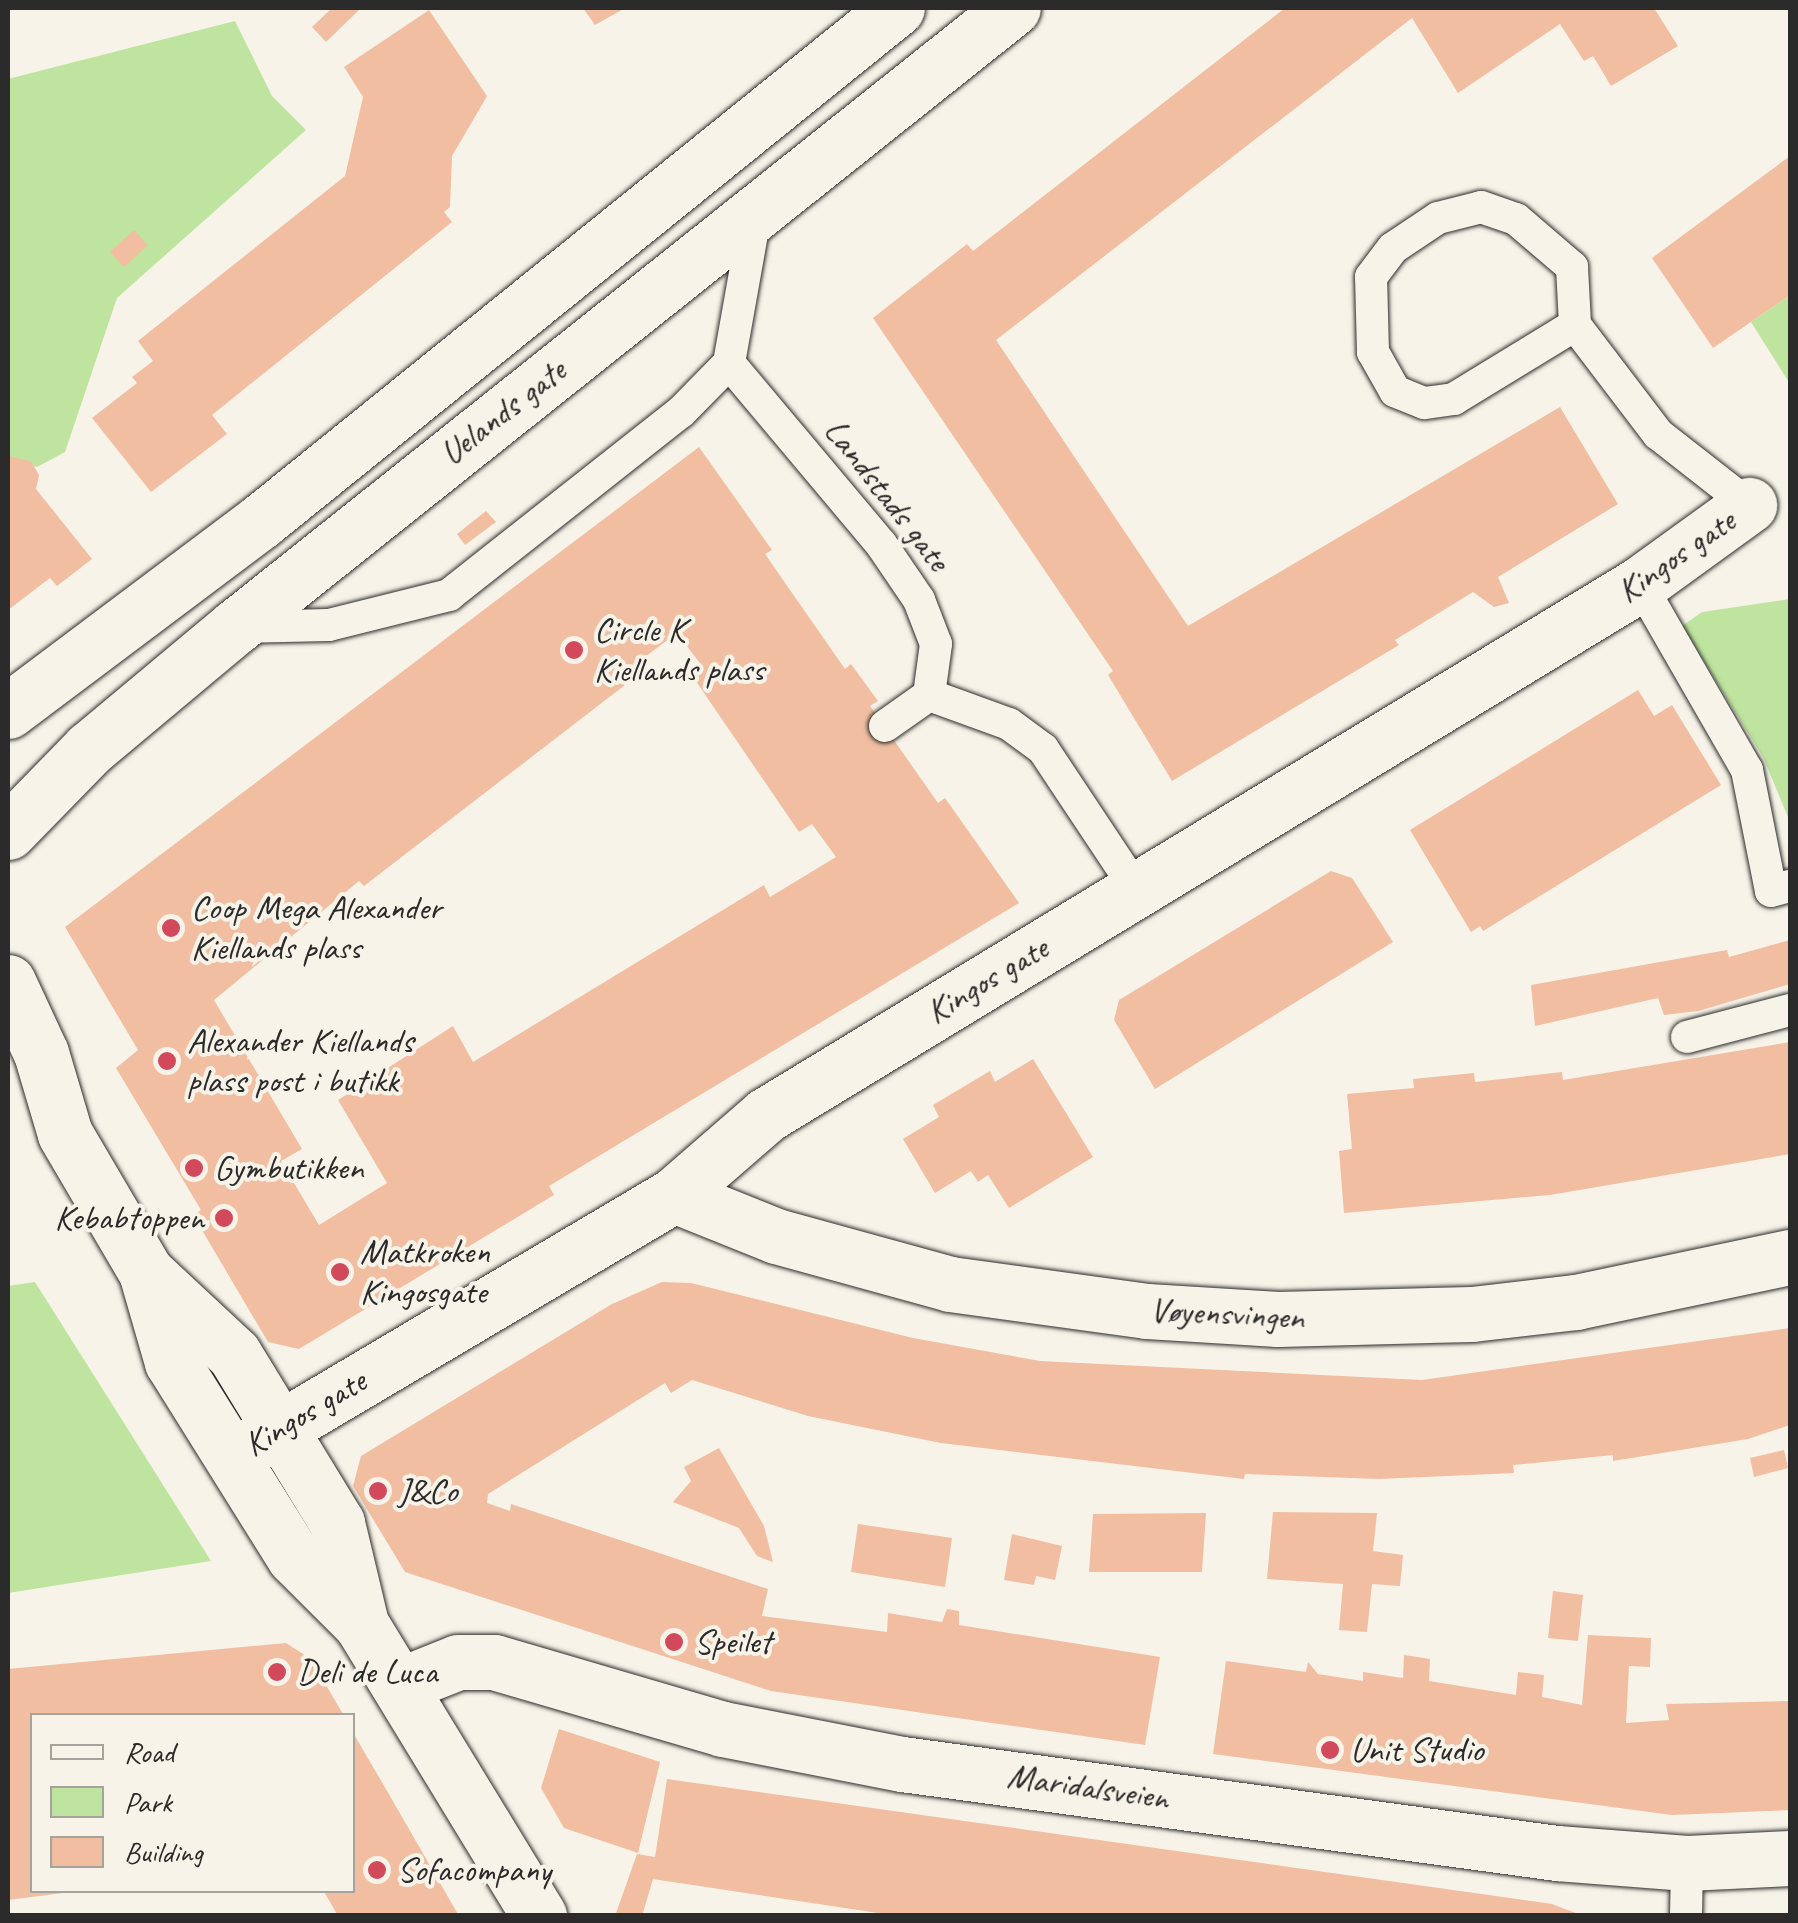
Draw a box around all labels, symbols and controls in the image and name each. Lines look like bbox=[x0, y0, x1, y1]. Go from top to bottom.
street label: Uelands gate bbox=[431, 350, 575, 474]
street label: Landstads gate bbox=[814, 410, 960, 580]
street label: Kingos gate bbox=[1608, 500, 1744, 612]
place label: Circle K Kiellands plass bbox=[594, 609, 764, 691]
marker: Circle K Kiellands plass bbox=[563, 639, 585, 661]
place label: Coop Mega Alexander Kiellands plass bbox=[191, 887, 440, 969]
marker: Coop Mega Alexander Kiellands plass bbox=[160, 917, 182, 939]
street label: Kingos gate bbox=[918, 927, 1056, 1033]
place label: Alexander Kiellands plass post i butikk bbox=[187, 1020, 413, 1102]
marker: Alexander Kiellands plass post i butikk bbox=[156, 1050, 178, 1072]
place label: Gymbutikken bbox=[214, 1147, 363, 1189]
marker: Gymbutikken bbox=[183, 1157, 205, 1179]
place label: Kebabtoppen bbox=[55, 1197, 204, 1239]
marker: Kebabtoppen bbox=[213, 1207, 235, 1229]
place label: Matkroken Kingosgate bbox=[360, 1231, 490, 1313]
marker: Matkroken Kingosgate bbox=[329, 1261, 351, 1283]
street label: Vøyensvingen bbox=[1149, 1289, 1305, 1339]
street label: Kingos gate bbox=[236, 1360, 374, 1466]
place label: J&Co bbox=[398, 1470, 457, 1512]
marker: J&Co bbox=[367, 1480, 389, 1502]
place label: Speilet bbox=[694, 1621, 771, 1663]
marker: Speilet bbox=[663, 1631, 685, 1653]
place label: Deli de Luca bbox=[297, 1651, 437, 1693]
marker: Deli de Luca bbox=[266, 1661, 288, 1683]
legend bbox=[30, 1713, 355, 1893]
place label: Unit Studio bbox=[1350, 1729, 1484, 1771]
text: Road bbox=[124, 1733, 174, 1771]
marker: Unit Studio bbox=[1319, 1739, 1341, 1761]
street label: Maridalsveien bbox=[1005, 1755, 1171, 1819]
text: Park bbox=[124, 1783, 172, 1821]
text: Building bbox=[124, 1833, 203, 1871]
place label: Sofacompany bbox=[397, 1849, 551, 1891]
marker: Sofacompany bbox=[366, 1859, 388, 1881]

